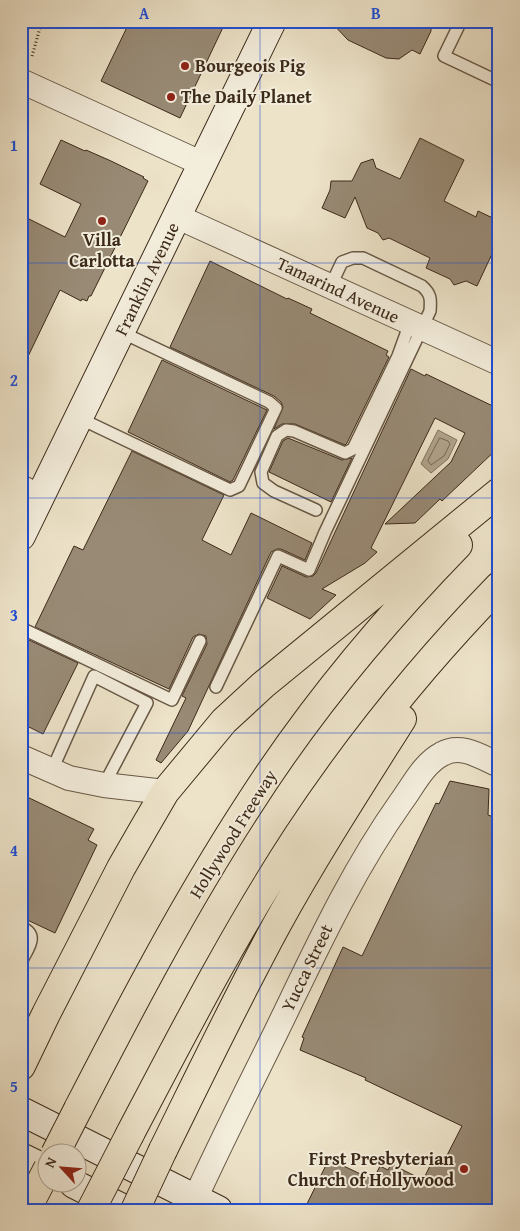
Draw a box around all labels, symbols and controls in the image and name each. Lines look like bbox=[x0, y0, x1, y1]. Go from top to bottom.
text: A bbox=[139, 1, 150, 25]
text: B bbox=[371, 1, 381, 25]
place label: Bourgeois Pig bbox=[195, 52, 306, 79]
marker: Bourgeois Pig bbox=[179, 60, 191, 72]
place label: The Daily Planet bbox=[181, 83, 312, 110]
marker: The Daily Planet bbox=[165, 91, 177, 103]
text: 1 bbox=[10, 133, 18, 157]
marker: Villa Carlotta bbox=[96, 215, 108, 227]
street label: Franklin Avenue bbox=[107, 217, 186, 340]
place label: Villa Carlotta bbox=[69, 226, 136, 274]
street label: Tamarind Avenue bbox=[272, 249, 404, 330]
text: 2 bbox=[10, 368, 18, 392]
text: 3 bbox=[10, 603, 18, 627]
street label: Hollywood Freeway bbox=[182, 764, 283, 903]
text: 4 bbox=[10, 838, 18, 862]
street label: Yucca Street bbox=[274, 919, 340, 1016]
text: 5 bbox=[10, 1074, 18, 1098]
north arrow bbox=[38, 1144, 88, 1194]
place label: First Presbyterian Church of Hollywood bbox=[288, 1145, 455, 1193]
text: N bbox=[39, 1153, 62, 1171]
marker: First Presbyterian Church of Hollywood bbox=[458, 1163, 470, 1175]

